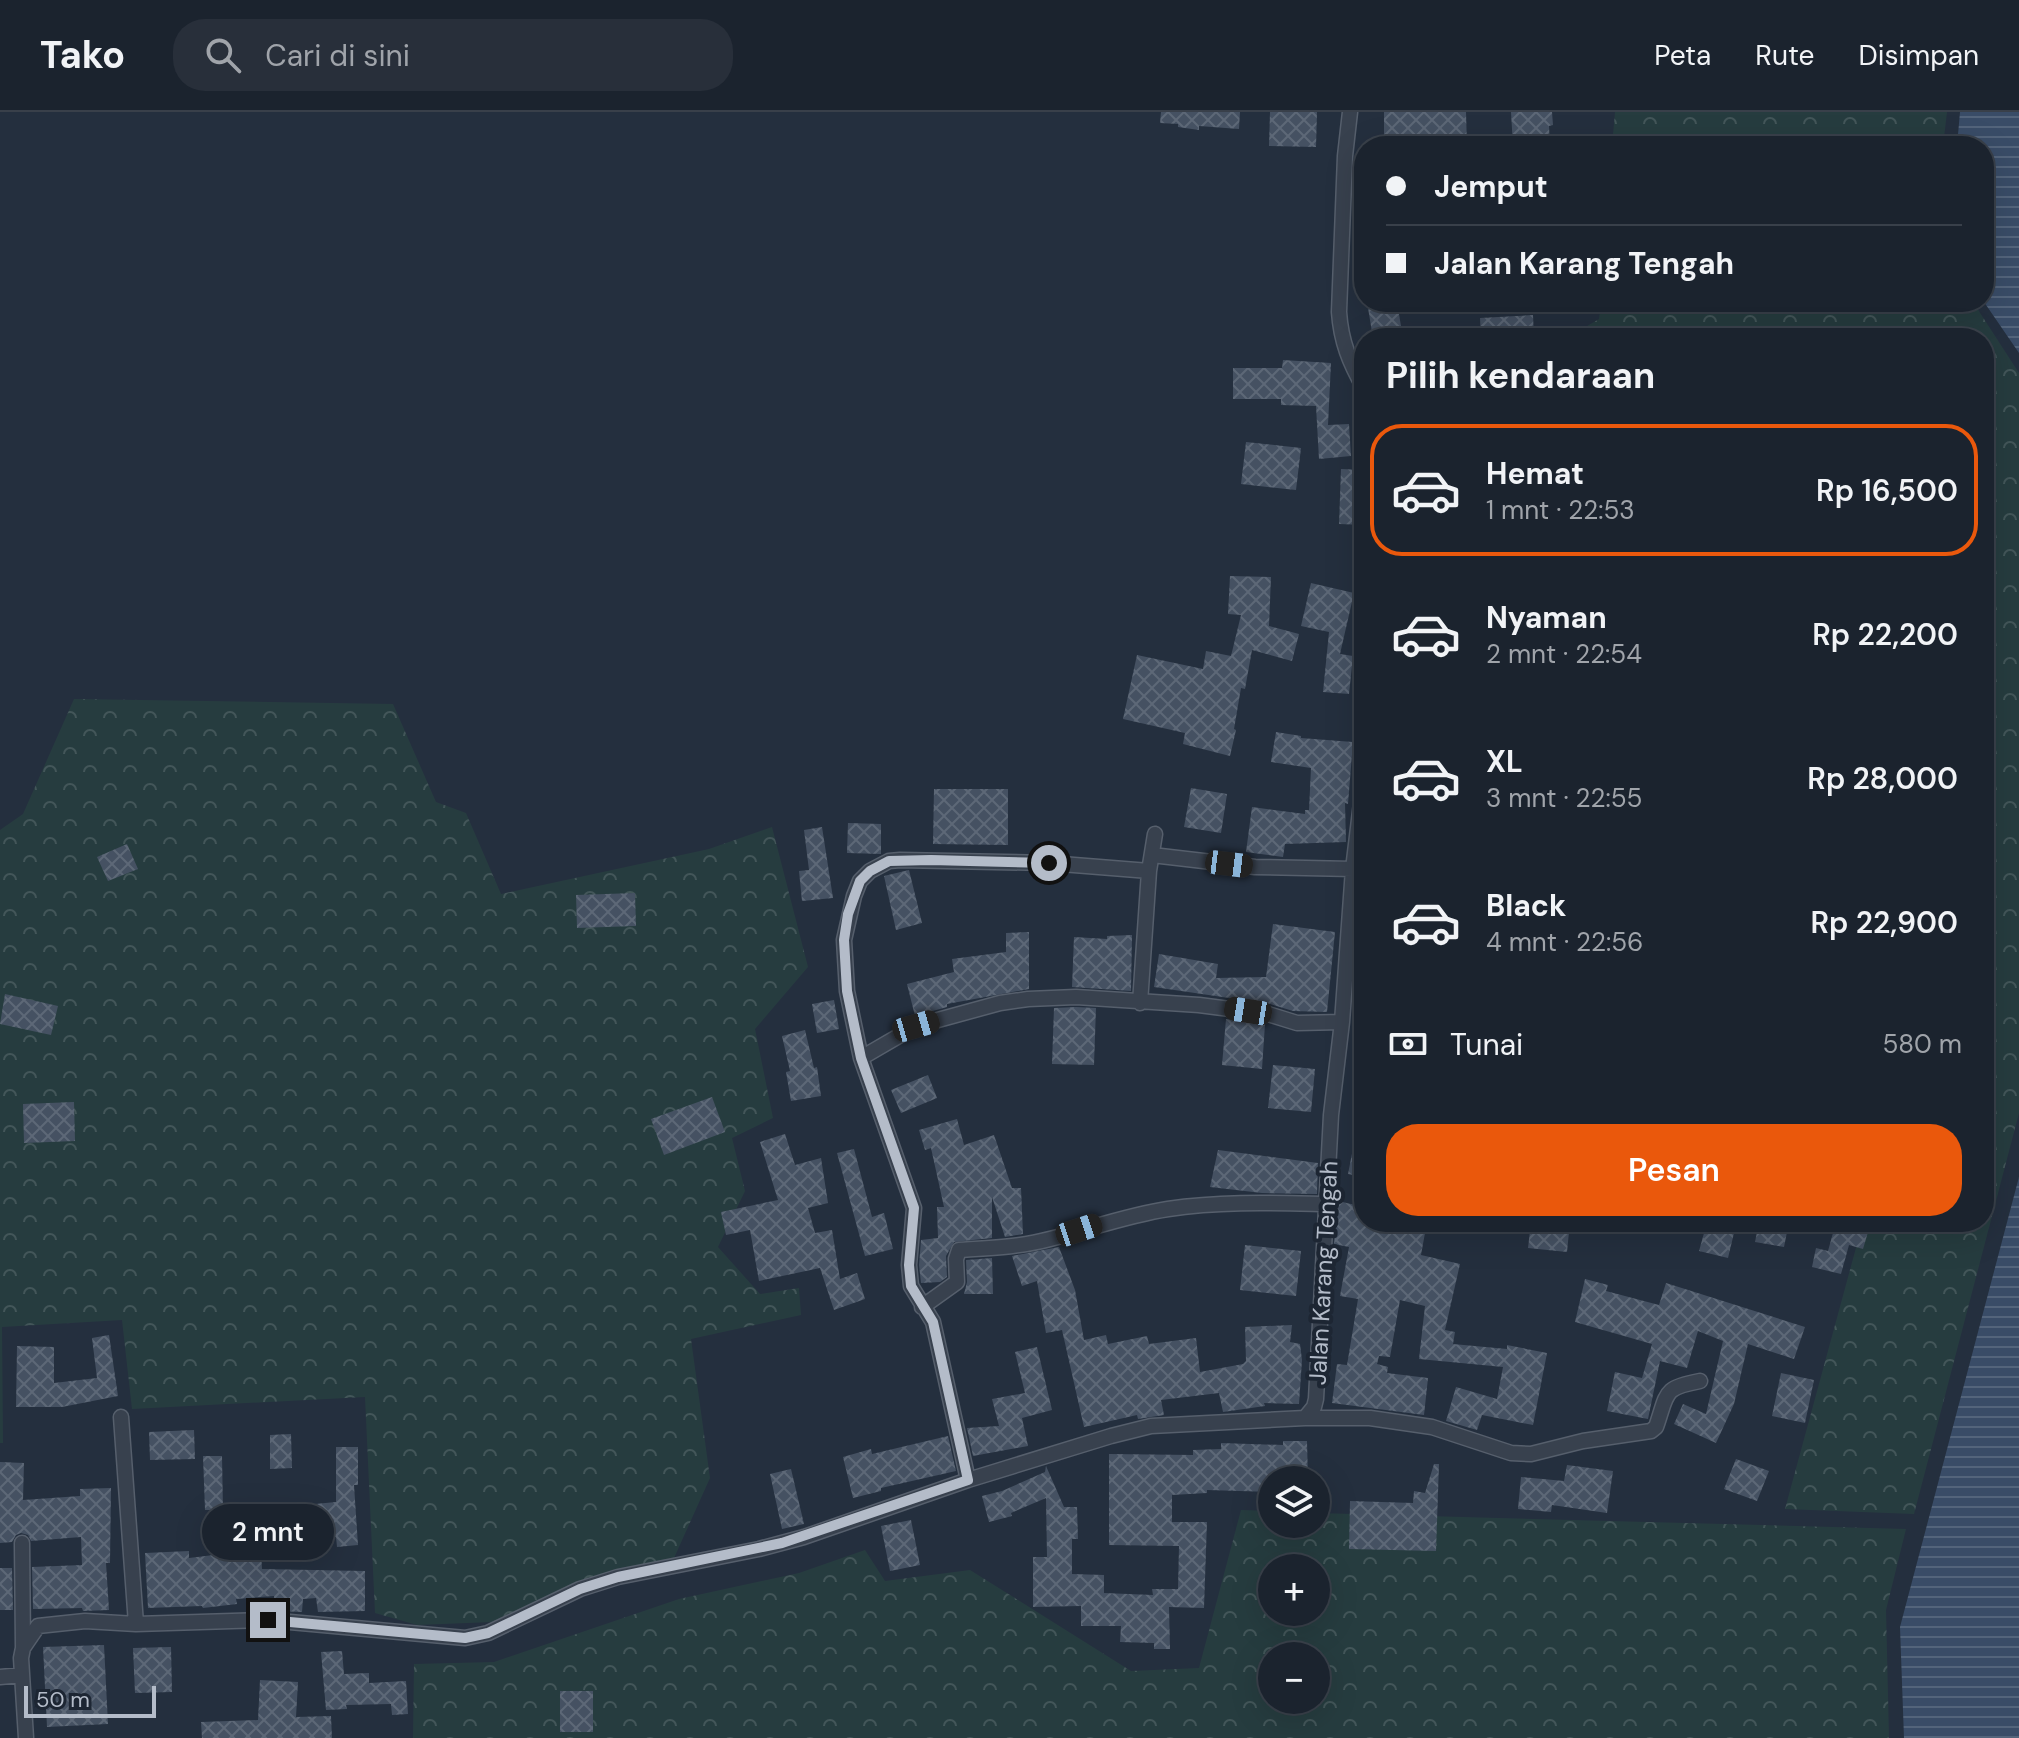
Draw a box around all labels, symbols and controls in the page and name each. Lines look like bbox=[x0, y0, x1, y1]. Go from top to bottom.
search box bbox=[173, 19, 733, 91]
text: Tako bbox=[40, 30, 125, 80]
icon: search bbox=[201, 33, 245, 77]
text: Cari di sini bbox=[265, 36, 410, 75]
text: Peta bbox=[1654, 37, 1711, 74]
text: Rute bbox=[1755, 37, 1814, 74]
text: Disimpan bbox=[1858, 37, 1979, 74]
text: Jemput bbox=[1434, 167, 1548, 206]
text: Jalan Karang Tengah bbox=[1434, 244, 1734, 283]
text: Pilih kendaraan bbox=[1386, 352, 1655, 399]
icon: car bbox=[1390, 454, 1462, 526]
text: Hemat bbox=[1486, 454, 1584, 493]
text: Rp 16,500 bbox=[1816, 471, 1958, 510]
text: 1 mnt · 22:53 bbox=[1486, 493, 1635, 527]
icon: car bbox=[1390, 598, 1462, 670]
text: Nyaman bbox=[1486, 598, 1607, 637]
text: Rp 22,200 bbox=[1812, 615, 1958, 654]
text: 2 mnt · 22:54 bbox=[1486, 637, 1642, 671]
icon: car bbox=[1390, 742, 1462, 814]
text: XL bbox=[1486, 742, 1523, 781]
text: Rp 28,000 bbox=[1807, 759, 1958, 798]
text: 3 mnt · 22:55 bbox=[1486, 781, 1642, 815]
route start bbox=[1031, 845, 1067, 881]
car bbox=[1204, 849, 1254, 879]
icon: car bbox=[1390, 886, 1462, 958]
text: Black bbox=[1486, 886, 1566, 925]
text: Rp 22,900 bbox=[1810, 903, 1958, 942]
text: 4 mnt · 22:56 bbox=[1486, 925, 1643, 959]
car bbox=[1222, 995, 1274, 1027]
car bbox=[890, 1008, 942, 1044]
icon: cash bbox=[1386, 1022, 1430, 1066]
text: Tunai bbox=[1450, 1025, 1523, 1064]
text: 580 m bbox=[1882, 1027, 1962, 1061]
button: Pesan bbox=[1386, 1124, 1962, 1216]
street label: Jalan Karang Tengah bbox=[1302, 1160, 1344, 1386]
car bbox=[1052, 1211, 1106, 1249]
map controls bbox=[1258, 1466, 1330, 1714]
button: layers bbox=[1258, 1466, 1330, 1538]
callout: 2 mnt bbox=[202, 1504, 334, 1560]
text: 2 mnt bbox=[232, 1515, 304, 1549]
button: + bbox=[1258, 1554, 1330, 1626]
route end bbox=[250, 1602, 286, 1638]
button: − bbox=[1258, 1642, 1330, 1714]
scale bar bbox=[24, 1682, 156, 1718]
text: 50 m bbox=[36, 1685, 90, 1714]

